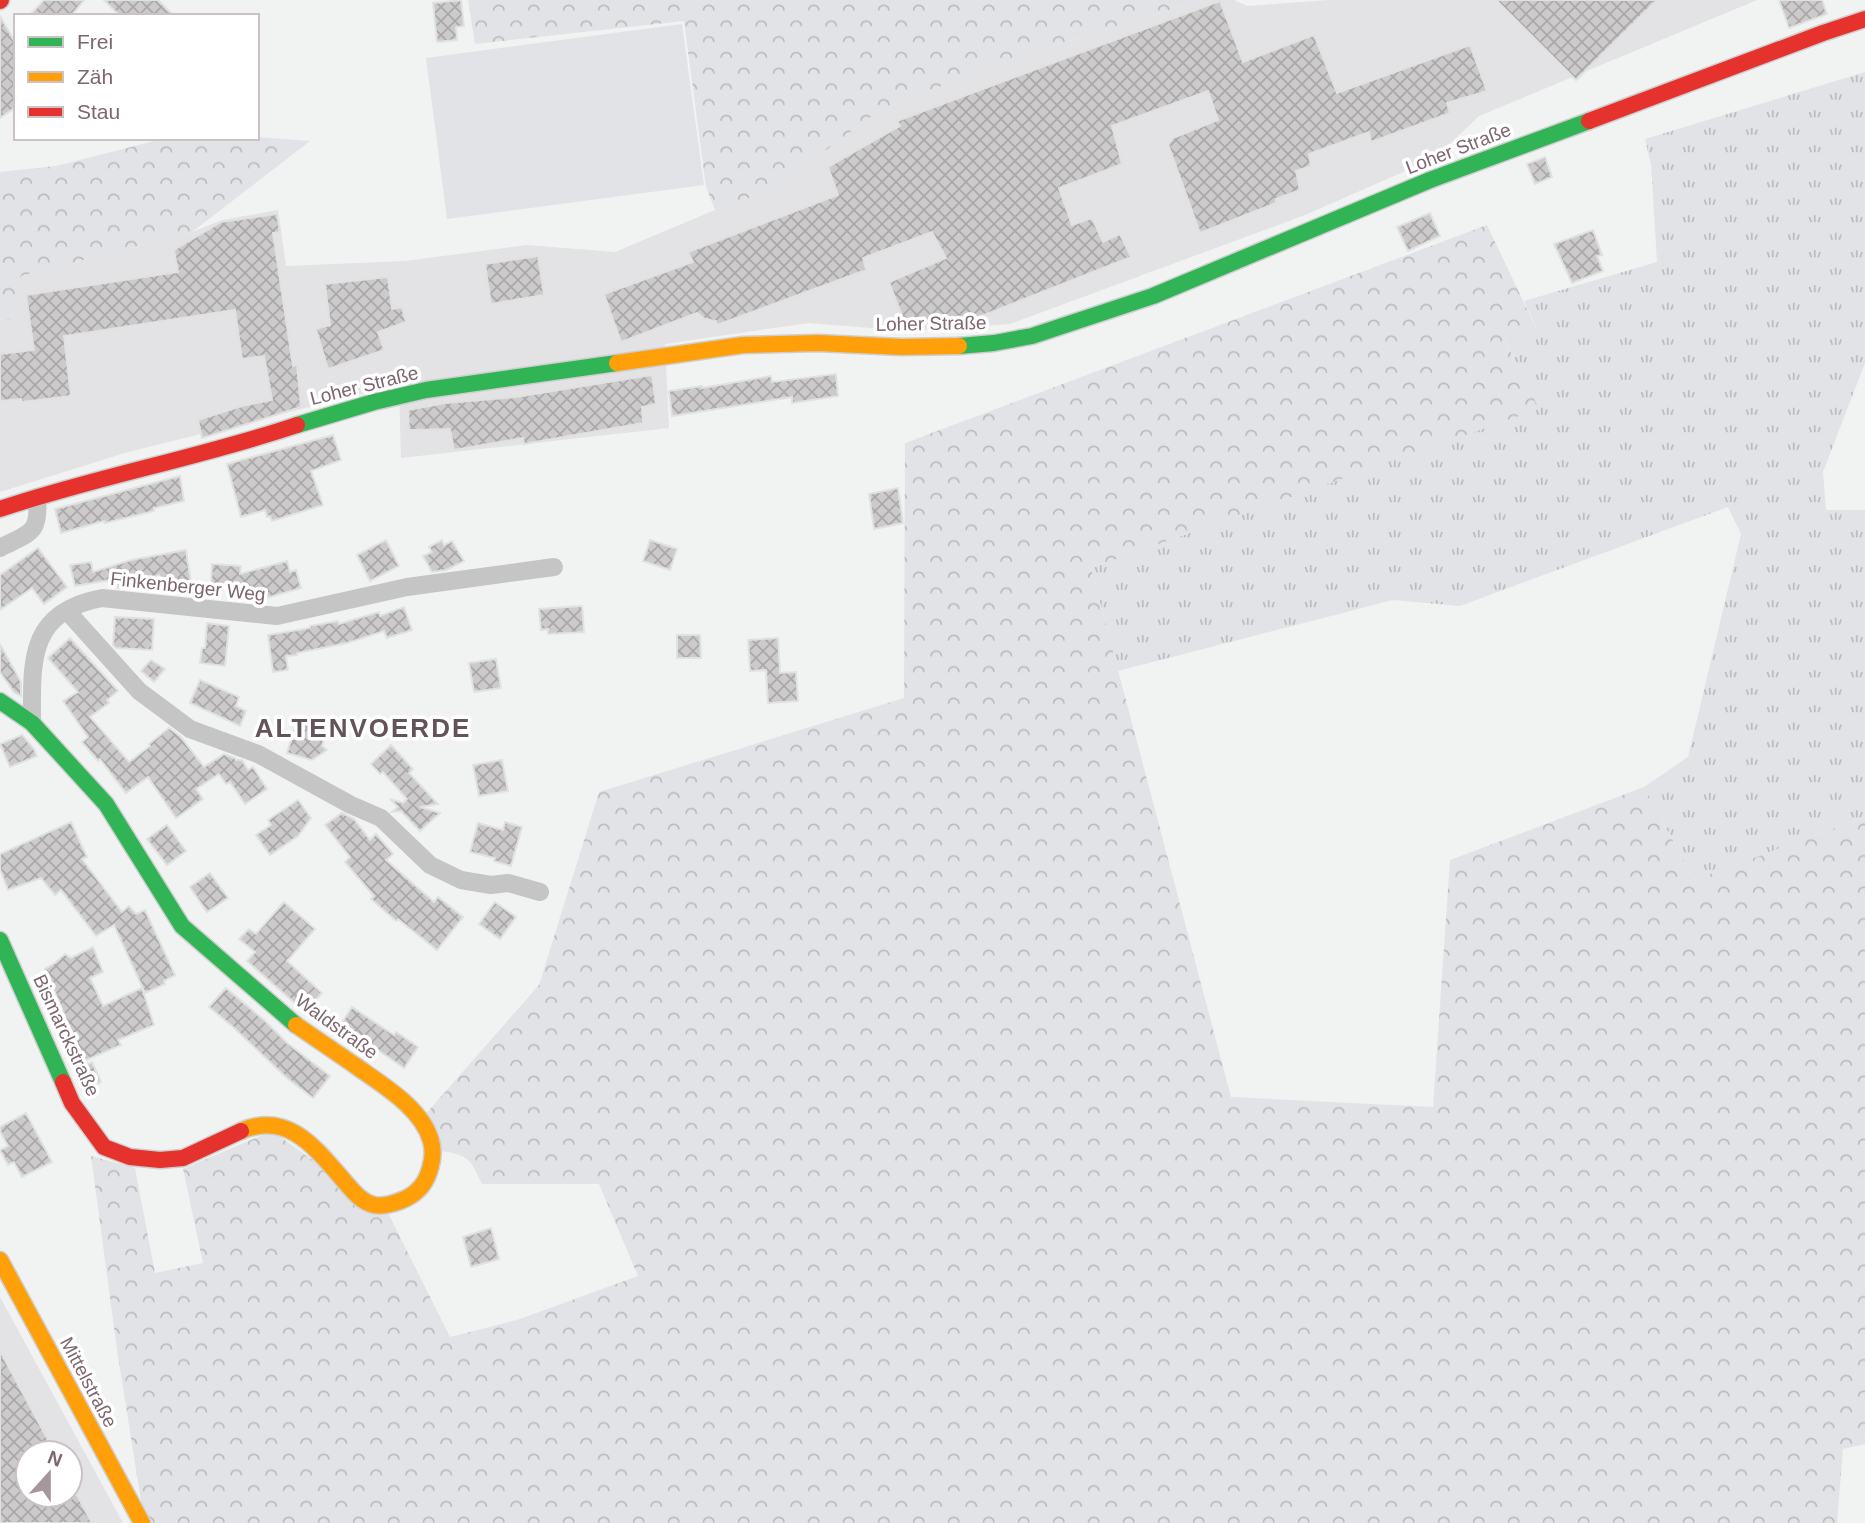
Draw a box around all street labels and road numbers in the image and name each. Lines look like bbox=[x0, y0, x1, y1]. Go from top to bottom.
street label: Loher Straße bbox=[1403, 119, 1514, 178]
street label: Loher Straße bbox=[875, 312, 987, 335]
street label: Loher Straße bbox=[308, 362, 420, 409]
street label: Finkenberger Weg bbox=[109, 568, 267, 605]
street label: Bismarckstraße bbox=[29, 971, 104, 1099]
street label: Waldstraße bbox=[292, 990, 382, 1063]
street label: Mittelstraße bbox=[56, 1333, 121, 1431]

